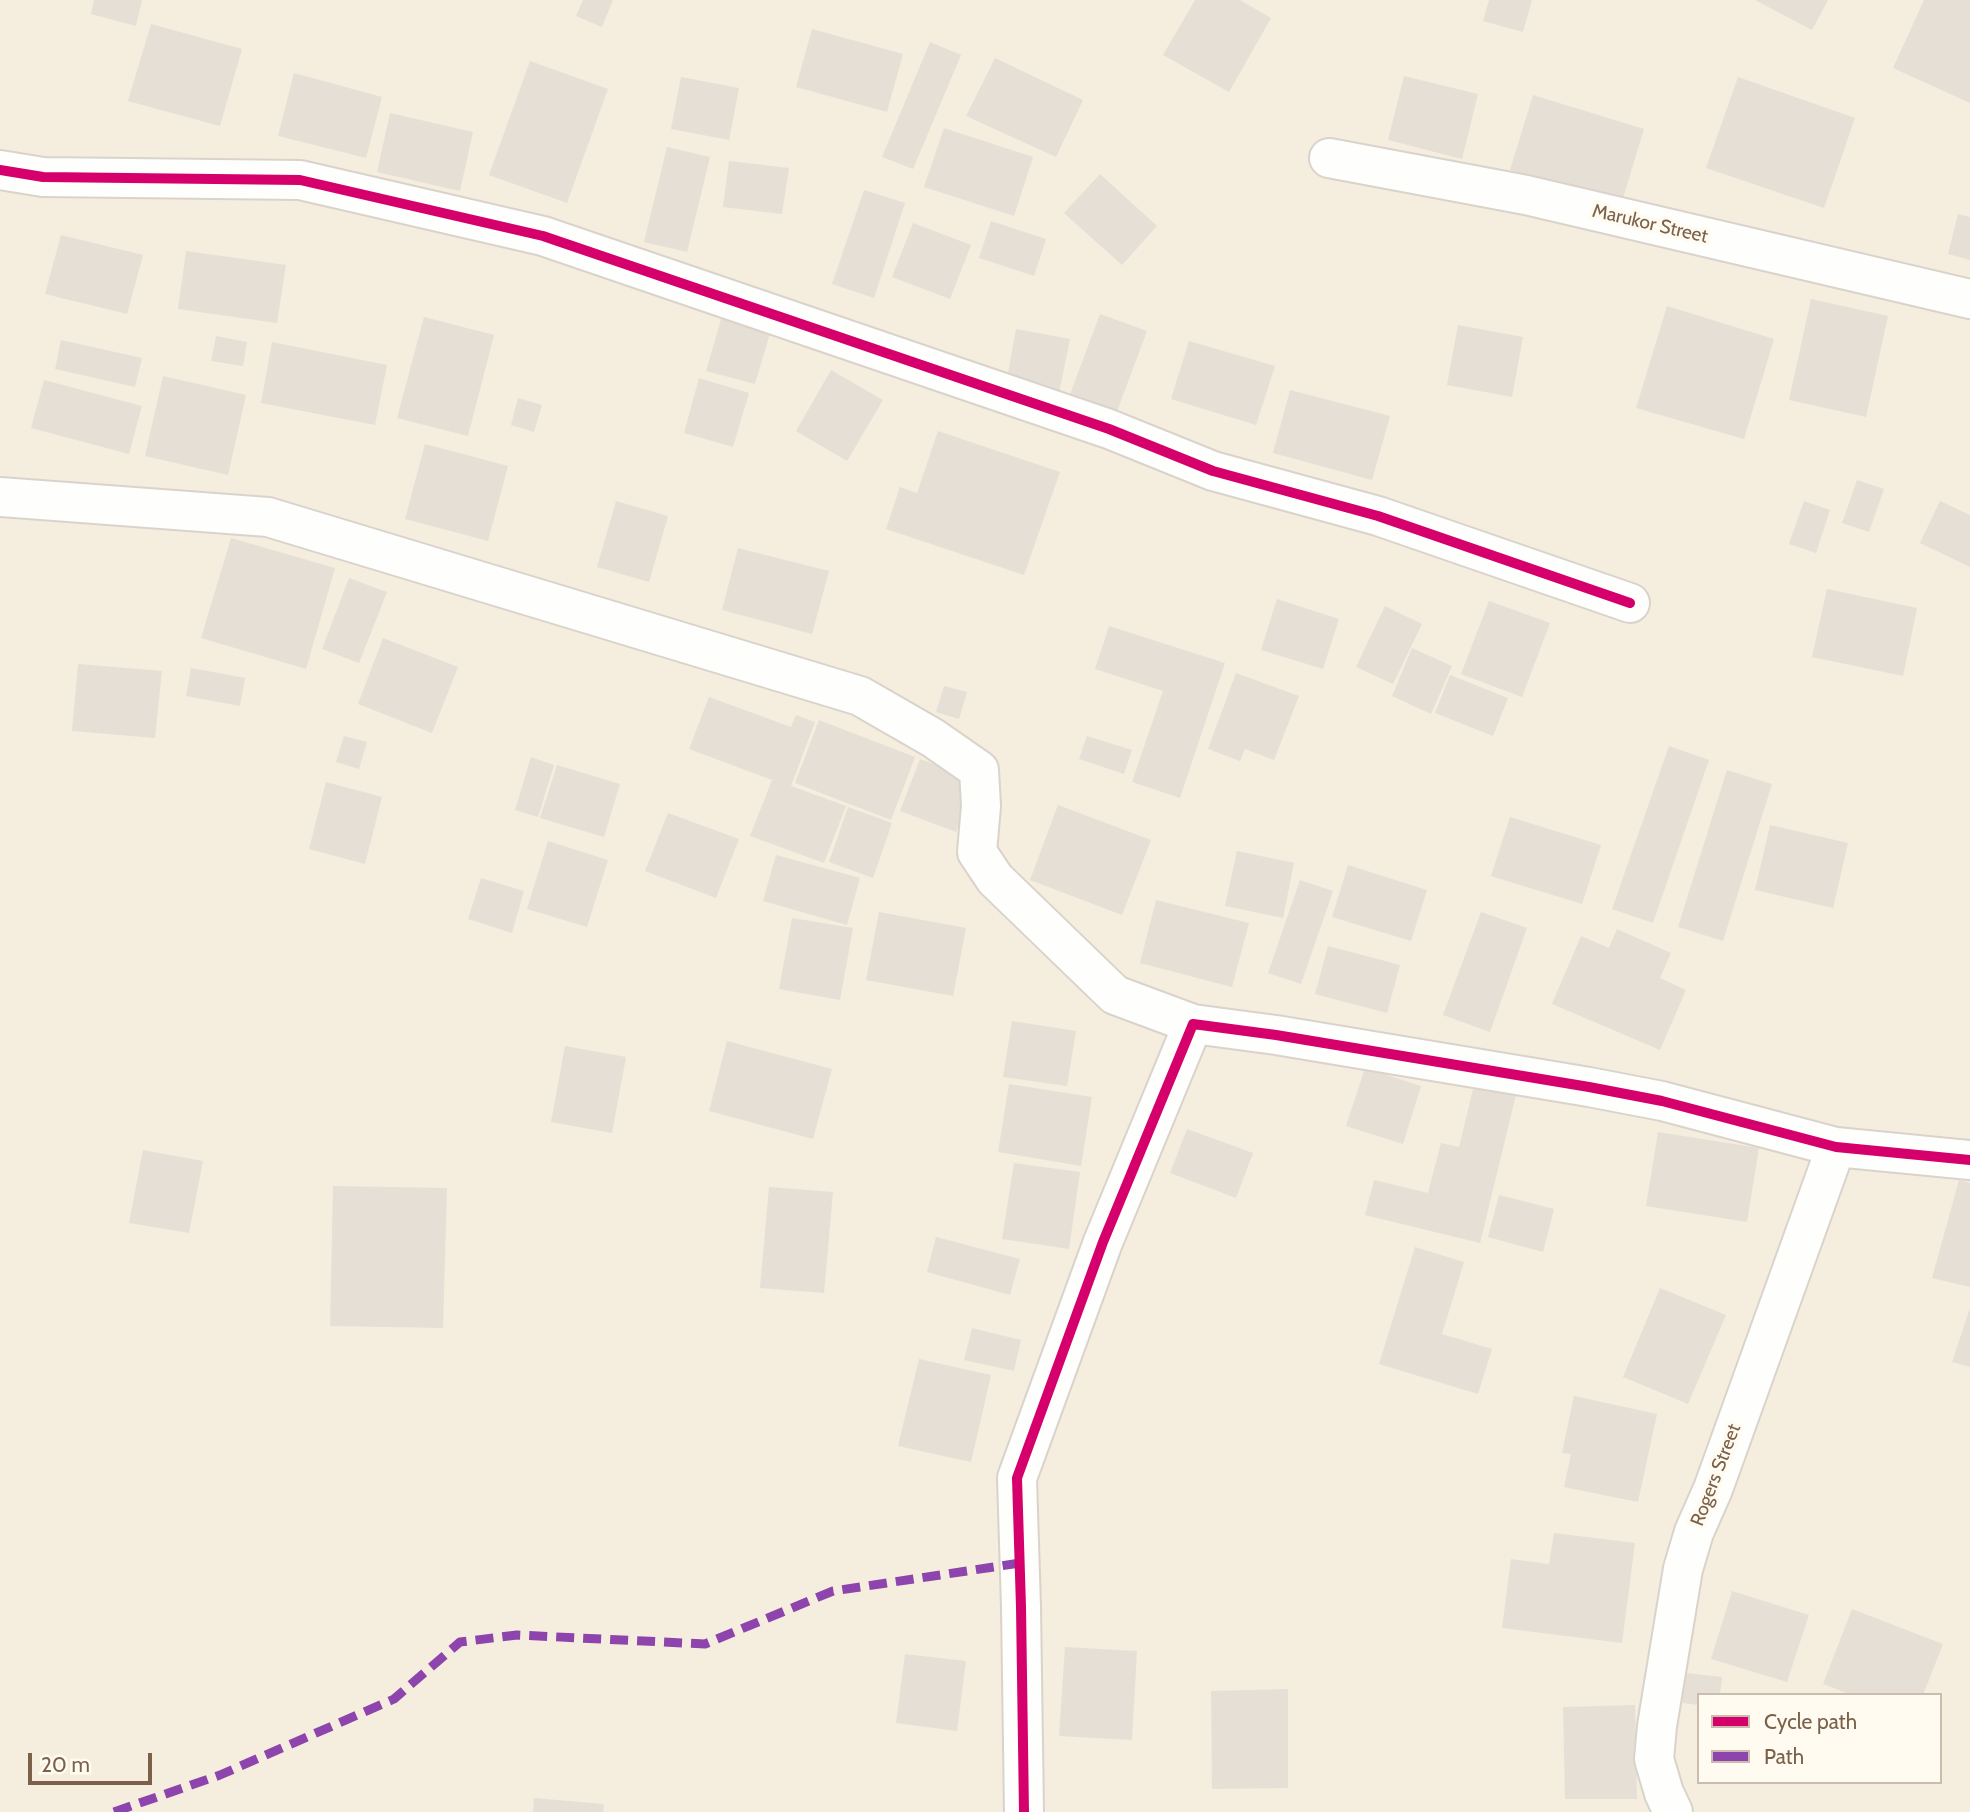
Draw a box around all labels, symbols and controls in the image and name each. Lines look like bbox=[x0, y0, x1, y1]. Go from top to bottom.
street label: Marukor Street bbox=[1590, 200, 1710, 248]
street label: Rogers Street bbox=[1686, 1421, 1746, 1529]
legend bbox=[1697, 1693, 1942, 1784]
text: Cycle path bbox=[1764, 1709, 1857, 1734]
scale bar bbox=[32, 1738, 156, 1782]
text: Path bbox=[1764, 1744, 1804, 1769]
text: 20 m bbox=[41, 1752, 90, 1777]

